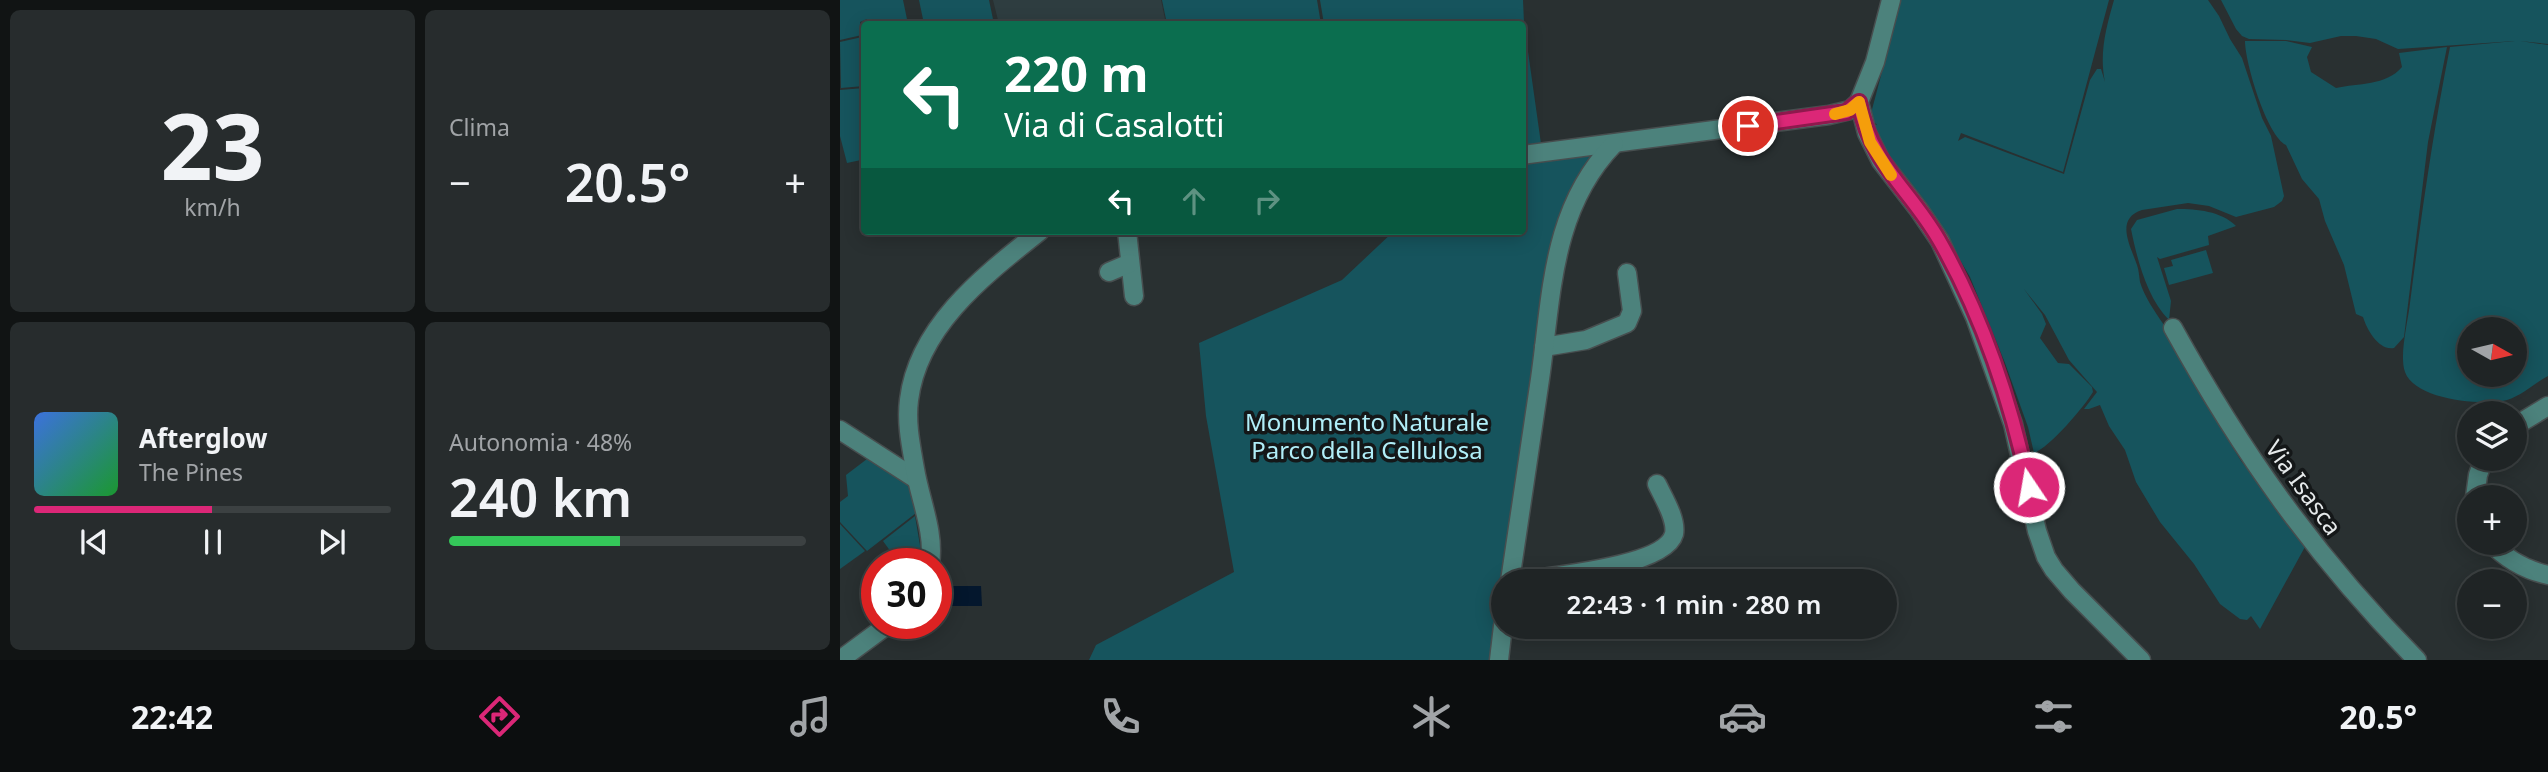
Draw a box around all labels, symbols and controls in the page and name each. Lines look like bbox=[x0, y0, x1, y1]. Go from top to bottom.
text: 220 m bbox=[1004, 40, 1149, 106]
icon: left bbox=[889, 49, 980, 140]
text: 23 bbox=[160, 83, 265, 207]
pin bbox=[1718, 96, 1778, 156]
text: Via di Casalotti bbox=[1004, 103, 1224, 146]
icon: arrive bbox=[1729, 107, 1767, 145]
text: Clima bbox=[449, 111, 510, 143]
text: 20.5° bbox=[565, 146, 690, 217]
text: − bbox=[449, 156, 471, 208]
text: + bbox=[784, 156, 806, 208]
icon: left bbox=[1102, 182, 1140, 220]
icon: ahead bbox=[1175, 182, 1213, 220]
icon: right bbox=[1248, 182, 1286, 220]
text: km/h bbox=[184, 191, 241, 223]
north arrow bbox=[2457, 317, 2527, 387]
map controls bbox=[2457, 317, 2527, 639]
button: layers bbox=[2457, 401, 2527, 471]
park label: Monumento Naturale Parco della Cellulosa bbox=[1245, 405, 1489, 466]
text: Afterglow bbox=[139, 420, 267, 456]
text: Autonomia · 48% bbox=[449, 426, 632, 458]
street label: Via Isasca bbox=[2259, 433, 2350, 541]
position arrow bbox=[1992, 450, 2066, 524]
text: The Pines bbox=[139, 456, 243, 488]
text: 240 km bbox=[449, 461, 632, 532]
button: + bbox=[2457, 485, 2527, 555]
icon: previous bbox=[75, 523, 113, 561]
icon: pause bbox=[194, 523, 232, 561]
icon: next bbox=[313, 523, 351, 561]
speed limit sign: 30 bbox=[861, 548, 952, 639]
button: − bbox=[2457, 569, 2527, 639]
text: 22:43 · 1 min · 280 m bbox=[1567, 586, 1821, 622]
icon: directions bbox=[475, 692, 524, 741]
icon: music bbox=[786, 692, 835, 741]
icon: phone bbox=[1096, 692, 1145, 741]
icon: climate bbox=[1407, 692, 1456, 741]
icon: car bbox=[1718, 692, 1767, 741]
icon: filters bbox=[2029, 692, 2078, 741]
text: 22:42 bbox=[131, 695, 213, 738]
text: 20.5° bbox=[2340, 695, 2417, 738]

